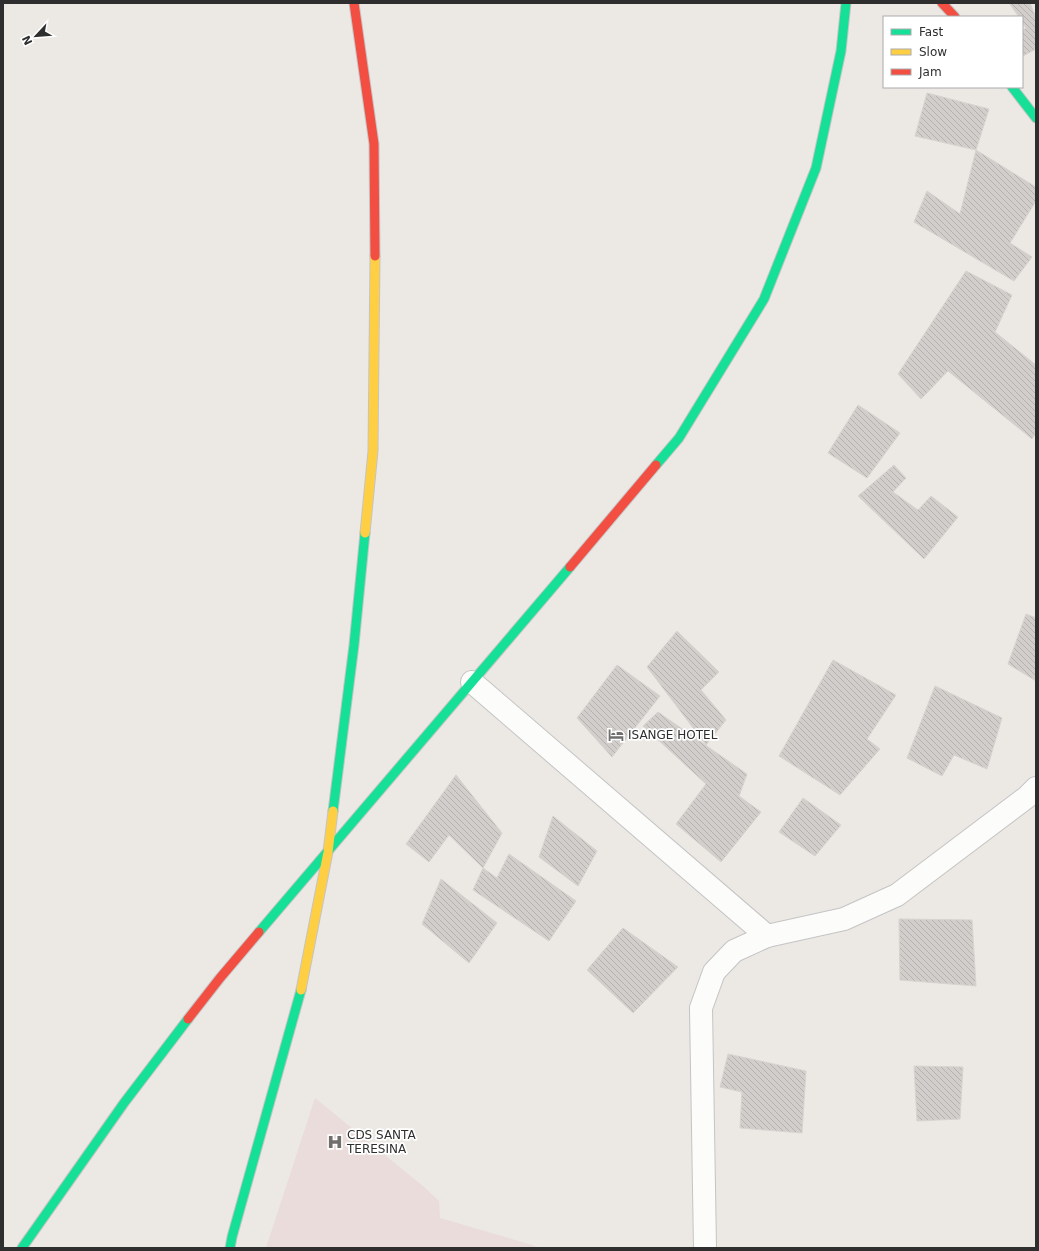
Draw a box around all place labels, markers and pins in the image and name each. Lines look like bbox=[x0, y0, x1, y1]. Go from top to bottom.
hotel icon: ISANGE HOTEL bbox=[607, 726, 625, 744]
place label: ISANGE HOTEL bbox=[628, 728, 718, 742]
place label: CDS SANTA TERESINA bbox=[346, 1128, 416, 1156]
hospital icon: CDS SANTA TERESINA bbox=[326, 1133, 344, 1151]

